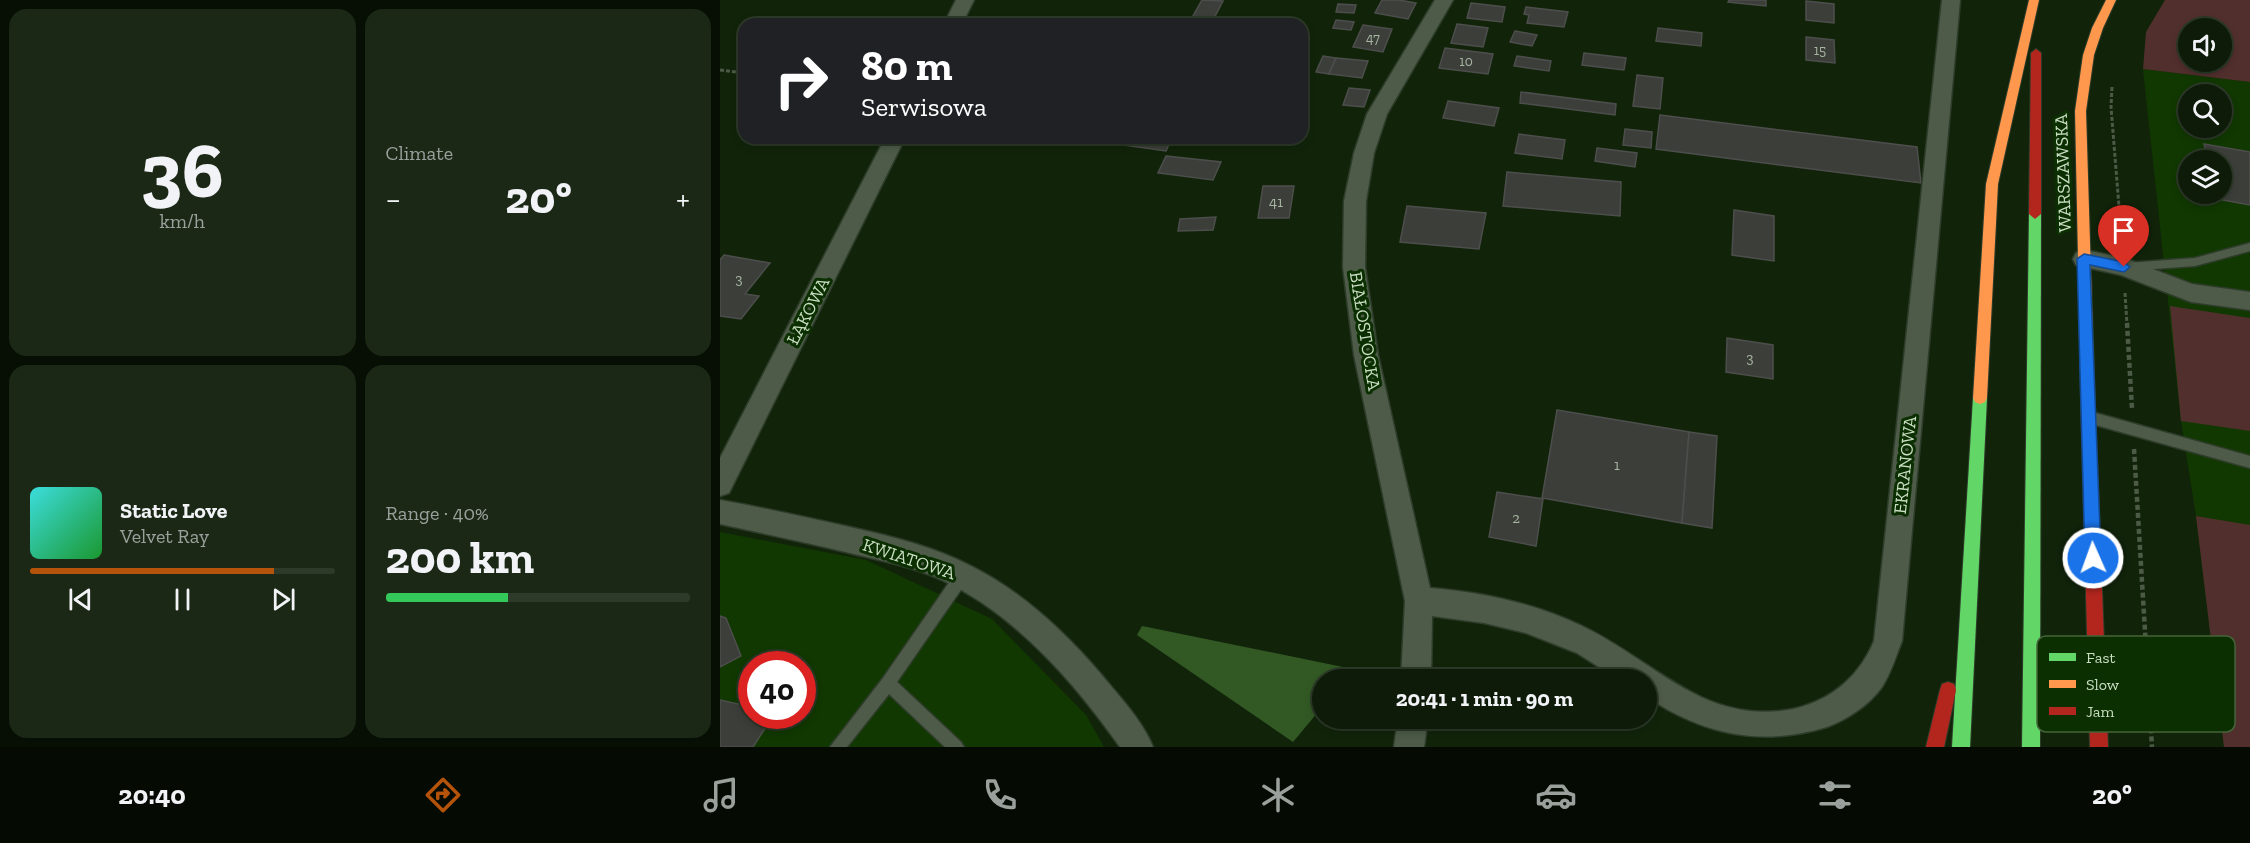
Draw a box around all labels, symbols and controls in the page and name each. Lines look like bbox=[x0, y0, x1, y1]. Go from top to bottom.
map controls bbox=[2178, 18, 2232, 204]
button: sound bbox=[2178, 18, 2232, 72]
house number: 47 bbox=[1366, 30, 1380, 47]
text: 80 m bbox=[861, 40, 952, 91]
icon: right bbox=[762, 42, 840, 120]
house number: 15 bbox=[1814, 42, 1826, 59]
house number: 10 bbox=[1459, 53, 1473, 70]
button: search bbox=[2178, 84, 2232, 138]
text: Serwisowa bbox=[861, 91, 987, 123]
street label: WARSZAWSKA bbox=[2050, 113, 2076, 233]
text: 36 bbox=[141, 123, 224, 217]
text: Climate bbox=[386, 141, 453, 165]
button: layers bbox=[2178, 150, 2232, 204]
text: 20° bbox=[505, 171, 572, 225]
text: − bbox=[386, 179, 401, 218]
text: + bbox=[676, 179, 690, 218]
house number: 41 bbox=[1269, 193, 1283, 211]
pin bbox=[2098, 205, 2149, 267]
text: km/h bbox=[159, 209, 205, 233]
icon: arrive bbox=[2107, 214, 2140, 247]
house number: 3 bbox=[735, 270, 743, 288]
street label: BIAŁOSTOCKA bbox=[1345, 270, 1385, 392]
street label: ŁĄKOWA bbox=[782, 273, 834, 348]
house number: 3 bbox=[1746, 349, 1754, 367]
street label: EKRANOWA bbox=[1889, 415, 1921, 515]
house number: 1 bbox=[1614, 456, 1620, 474]
text: Static Love bbox=[120, 497, 227, 524]
text: Range · 40% bbox=[386, 501, 489, 525]
house number: 2 bbox=[1512, 509, 1520, 527]
text: Velvet Ray bbox=[120, 524, 209, 548]
position arrow bbox=[2061, 526, 2125, 590]
text: 200 km bbox=[386, 531, 534, 585]
street label: KWIATOWA bbox=[860, 534, 958, 584]
icon: previous bbox=[64, 583, 97, 616]
icon: pause bbox=[166, 583, 199, 616]
icon: next bbox=[267, 583, 300, 616]
legend bbox=[2037, 636, 2235, 732]
text: Fast bbox=[2086, 648, 2115, 667]
speed limit sign: 40 bbox=[738, 651, 816, 729]
text: Slow bbox=[2086, 675, 2120, 694]
text: 20:41 · 1 min · 90 m bbox=[1396, 685, 1573, 712]
text: Jam bbox=[2086, 702, 2115, 721]
icon: directions bbox=[422, 774, 464, 816]
icon: music bbox=[700, 774, 742, 816]
icon: phone bbox=[979, 774, 1021, 816]
icon: climate bbox=[1257, 774, 1299, 816]
icon: car bbox=[1535, 774, 1577, 816]
icon: filters bbox=[1814, 774, 1856, 816]
text: 20:40 bbox=[118, 779, 186, 811]
text: 20° bbox=[2092, 779, 2132, 811]

